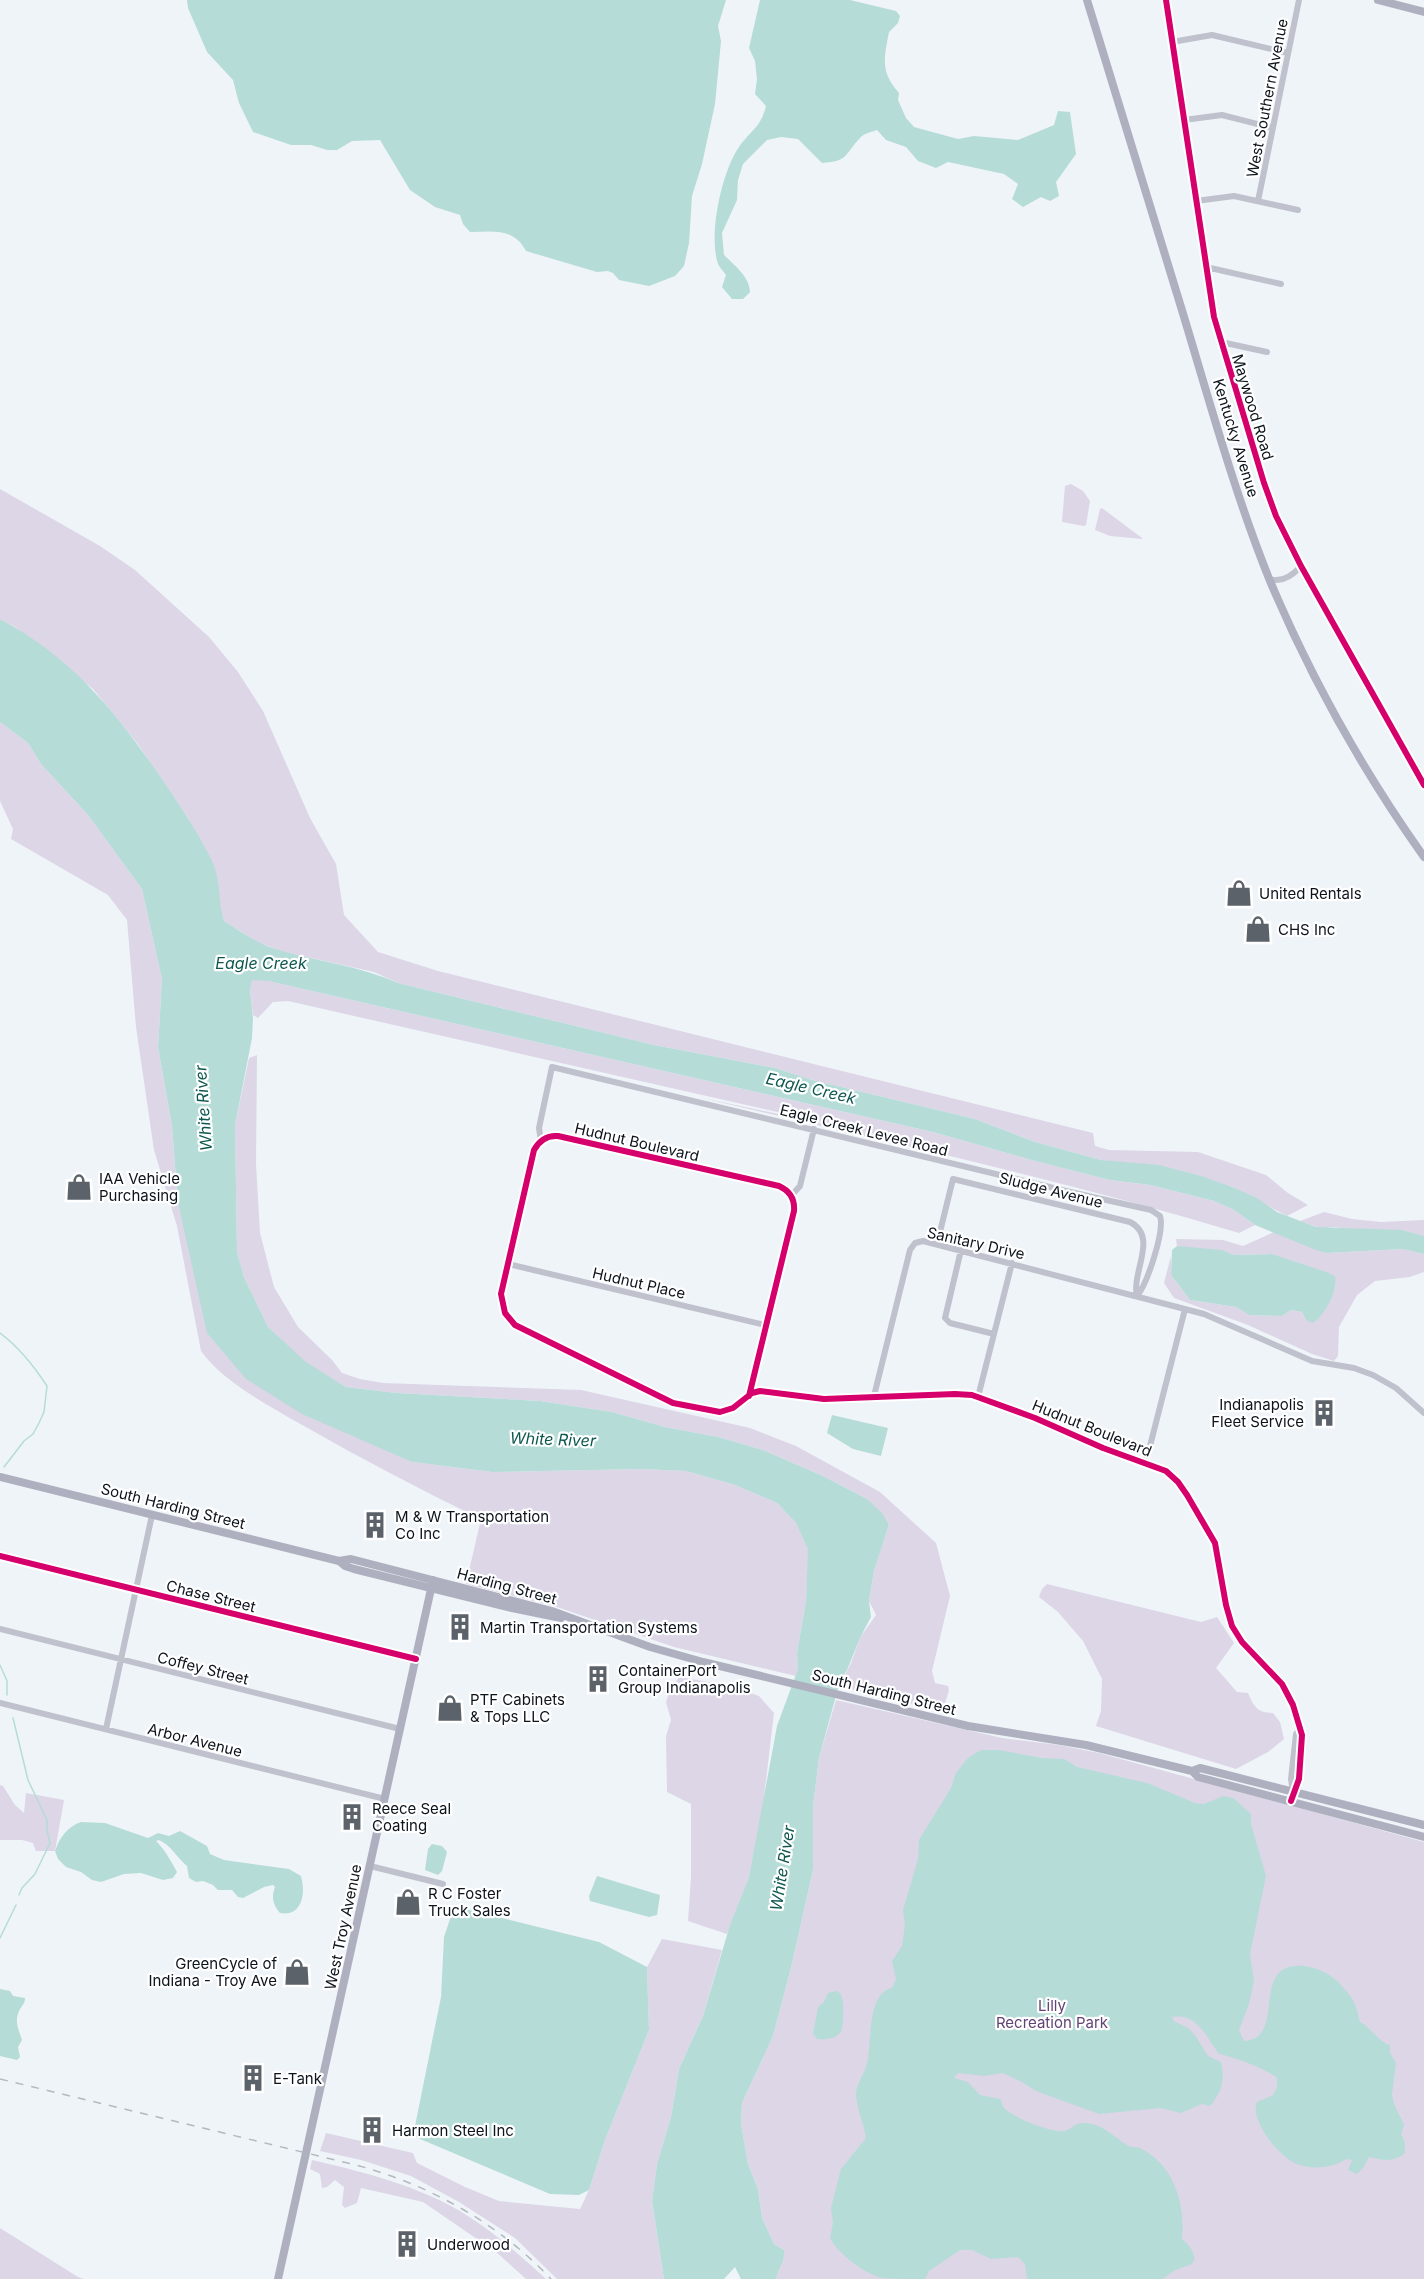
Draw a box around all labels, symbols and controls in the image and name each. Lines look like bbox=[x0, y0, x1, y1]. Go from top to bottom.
street label: West Southern Avenue bbox=[1242, 17, 1292, 179]
street label: Maywood Road bbox=[1228, 352, 1278, 462]
street label: Kentucky Avenue bbox=[1209, 376, 1263, 500]
shop icon: United Rentals bbox=[1224, 878, 1254, 908]
place label: United Rentals bbox=[1259, 884, 1362, 903]
shop icon: CHS Inc bbox=[1243, 914, 1273, 944]
place label: CHS Inc bbox=[1278, 920, 1335, 939]
water label: Eagle Creek bbox=[215, 953, 307, 973]
water label: White River bbox=[190, 1063, 216, 1152]
water label: Eagle Creek bbox=[764, 1068, 858, 1108]
street label: Eagle Creek Levee Road bbox=[778, 1100, 950, 1160]
street label: Hudnut Boulevard bbox=[573, 1118, 701, 1166]
street label: Sludge Avenue bbox=[997, 1168, 1105, 1212]
place label: IAA Vehicle Purchasing bbox=[99, 1169, 180, 1205]
shop icon: IAA Vehicle Purchasing bbox=[64, 1172, 94, 1202]
street label: Sanitary Drive bbox=[925, 1223, 1027, 1263]
street label: Hudnut Place bbox=[591, 1263, 687, 1303]
street label: Hudnut Boulevard bbox=[1029, 1395, 1155, 1461]
place label: Indianapolis Fleet Service bbox=[1211, 1395, 1304, 1431]
building icon: Indianapolis Fleet Service bbox=[1309, 1398, 1339, 1428]
water label: White River bbox=[510, 1428, 597, 1451]
street label: South Harding Street bbox=[99, 1479, 247, 1533]
place label: M & W Transportation Co Inc bbox=[395, 1507, 549, 1543]
building icon: M & W Transportation Co Inc bbox=[360, 1510, 390, 1540]
street label: Harding Street bbox=[455, 1564, 559, 1608]
street label: Chase Street bbox=[164, 1576, 258, 1616]
building icon: Martin Transportation Systems bbox=[445, 1612, 475, 1642]
place label: Martin Transportation Systems bbox=[480, 1618, 698, 1637]
street label: Coffey Street bbox=[155, 1647, 251, 1689]
place label: ContainerPort Group Indianapolis bbox=[618, 1661, 751, 1697]
building icon: ContainerPort Group Indianapolis bbox=[583, 1664, 613, 1694]
street label: South Harding Street bbox=[810, 1665, 958, 1719]
place label: PTF Cabinets & Tops LLC bbox=[470, 1690, 565, 1726]
shop icon: PTF Cabinets & Tops LLC bbox=[435, 1693, 465, 1723]
street label: Arbor Avenue bbox=[146, 1719, 244, 1761]
place label: Reece Seal Coating bbox=[372, 1799, 451, 1835]
building icon: Reece Seal Coating bbox=[337, 1802, 367, 1832]
water label: White River bbox=[765, 1823, 799, 1912]
street label: West Troy Avenue bbox=[320, 1862, 366, 1992]
place label: R C Foster Truck Sales bbox=[428, 1884, 511, 1920]
shop icon: R C Foster Truck Sales bbox=[393, 1887, 423, 1917]
place label: GreenCycle of Indiana - Troy Ave bbox=[148, 1954, 277, 1990]
shop icon: GreenCycle of Indiana - Troy Ave bbox=[282, 1957, 312, 1987]
park label: Lilly Recreation Park bbox=[996, 1996, 1109, 2032]
building icon: E-Tank bbox=[238, 2063, 268, 2093]
place label: E-Tank bbox=[273, 2069, 323, 2088]
building icon: Harmon Steel Inc bbox=[357, 2115, 387, 2145]
place label: Harmon Steel Inc bbox=[392, 2121, 514, 2140]
building icon: Underwood bbox=[392, 2229, 422, 2259]
place label: Underwood bbox=[427, 2235, 510, 2254]

